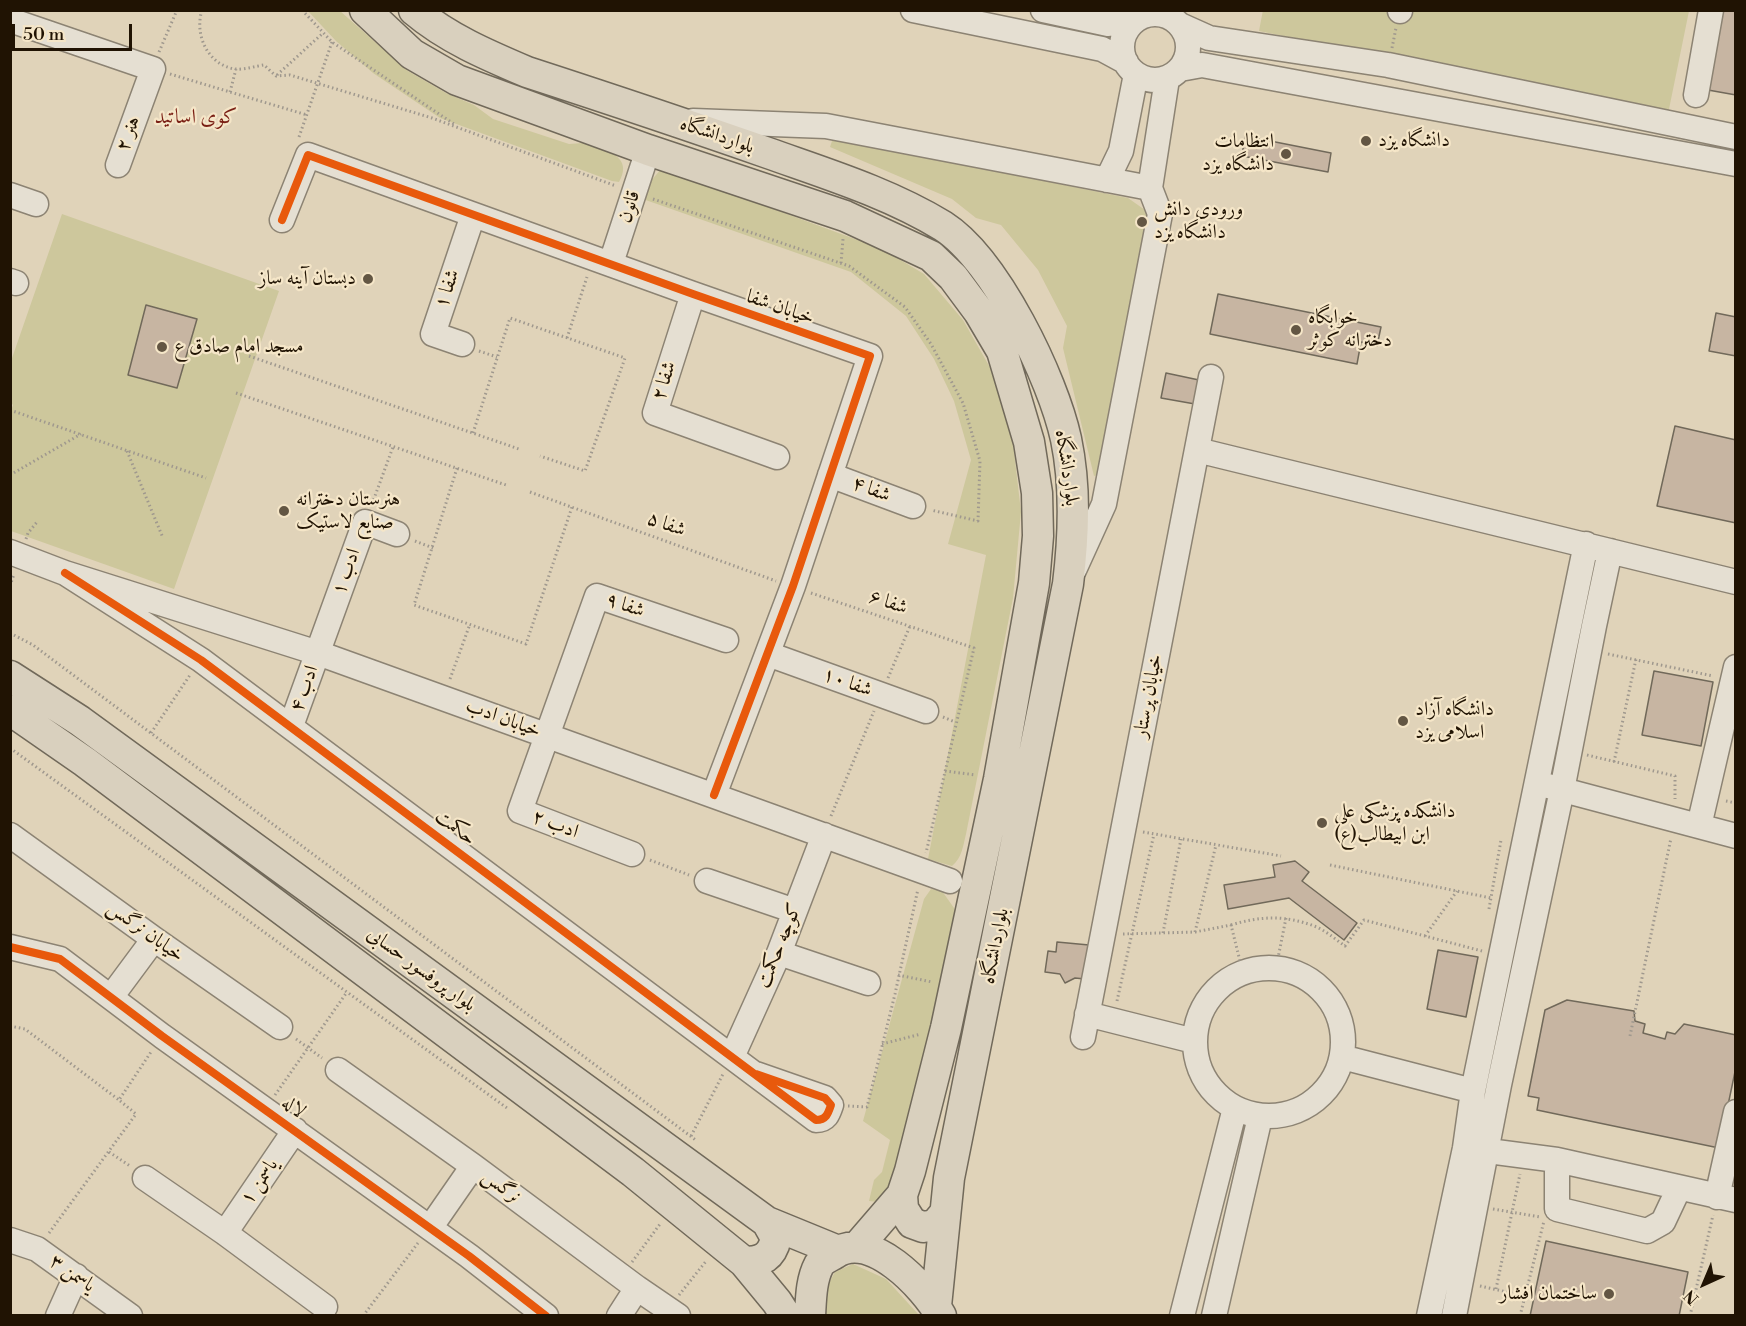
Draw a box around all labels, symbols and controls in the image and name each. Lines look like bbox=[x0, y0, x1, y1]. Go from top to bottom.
scale bar bbox=[15, 12, 135, 50]
text: 50 m bbox=[23, 23, 64, 46]
district label: کوی اساتید bbox=[155, 105, 237, 131]
street label: بلواردانشگاه bbox=[677, 112, 757, 160]
street label: هنر ۲ bbox=[112, 113, 146, 155]
place label: دانشگاه یزد bbox=[1378, 129, 1450, 153]
place label: انتظامات دانشگاه یزد bbox=[1202, 130, 1274, 177]
marker: دانشگاه یزد bbox=[1359, 134, 1373, 148]
marker: انتظامات دانشگاه یزد bbox=[1279, 147, 1293, 161]
street label: قانون bbox=[614, 188, 646, 226]
place label: ورودی دانش دانشگاه یزد bbox=[1154, 198, 1243, 245]
marker: ورودی دانش دانشگاه یزد bbox=[1135, 215, 1149, 229]
place label: دبستان آینه ساز bbox=[259, 267, 356, 291]
street label: شفا ۱ bbox=[430, 267, 466, 311]
marker: دبستان آینه ساز bbox=[361, 272, 375, 286]
street label: خیابان شفا bbox=[743, 285, 817, 331]
place label: خوابگاه دخترانه کوثر bbox=[1308, 306, 1392, 353]
marker: خوابگاه دخترانه کوثر bbox=[1289, 323, 1303, 337]
place label: مسجد امام صادق ع bbox=[174, 335, 303, 359]
marker: مسجد امام صادق ع bbox=[155, 340, 169, 354]
street label: شفا ۲ bbox=[648, 359, 682, 403]
street label: بلواردانشگاه bbox=[1049, 428, 1083, 508]
street label: شفا ۴ bbox=[848, 472, 894, 508]
place label: هنرستان دخترانه صنایع لاستیک bbox=[296, 488, 400, 535]
marker: هنرستان دخترانه صنایع لاستیک bbox=[277, 504, 291, 518]
street label: شفا ۵ bbox=[643, 507, 689, 543]
street label: ادب ۱ bbox=[328, 545, 366, 599]
street label: شفا ۶ bbox=[866, 585, 910, 621]
street label: شفا ۹ bbox=[603, 588, 647, 624]
street label: خیابان پرستار bbox=[1129, 652, 1169, 740]
street label: ادب ۴ bbox=[286, 662, 324, 716]
street label: شفا ۱۰ bbox=[819, 663, 875, 703]
street label: خیابان ادب bbox=[462, 694, 544, 744]
place label: دانشگاه آزاد اسلامی یزد bbox=[1415, 698, 1494, 745]
marker: دانشگاه آزاد اسلامی یزد bbox=[1396, 714, 1410, 728]
place label: دانشکده پزشکی علی ابن ابیطالب(ع) bbox=[1334, 800, 1456, 847]
street label: حکمت bbox=[430, 805, 480, 851]
street label: ادب ۲ bbox=[528, 805, 582, 845]
marker: دانشکده پزشکی علی ابن ابیطالب(ع) bbox=[1315, 816, 1329, 830]
street label: خیابان نرگس bbox=[102, 896, 188, 968]
street label: کوچه حکمت bbox=[752, 900, 808, 992]
street label: بلواردانشگاه bbox=[977, 906, 1015, 986]
street label: بلوار پروفسور حسابی bbox=[362, 922, 480, 1018]
street label: لاله bbox=[276, 1091, 310, 1125]
street label: یاسمن ۱ bbox=[236, 1154, 284, 1210]
street label: نرگس bbox=[477, 1165, 525, 1209]
street label: یاسمن ۳ bbox=[44, 1250, 100, 1298]
north arrow bbox=[1674, 1254, 1734, 1314]
place label: ساختمان افشار bbox=[1500, 1282, 1597, 1306]
text: N bbox=[1680, 1285, 1703, 1309]
marker: ساختمان افشار bbox=[1602, 1287, 1616, 1301]

